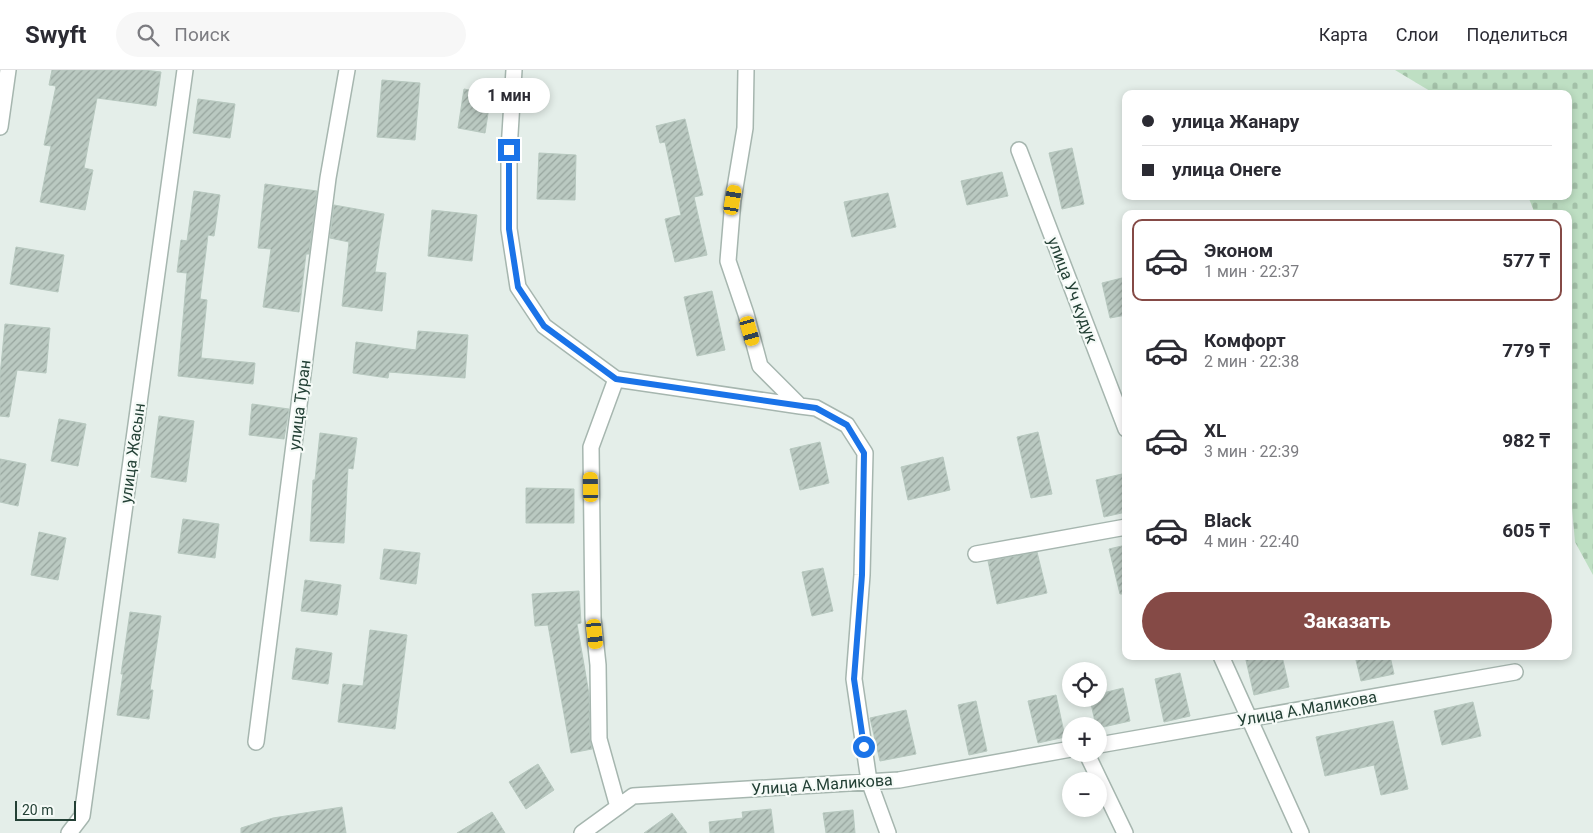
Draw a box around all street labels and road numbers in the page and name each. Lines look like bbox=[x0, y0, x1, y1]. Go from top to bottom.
street label: улица Уч кудук bbox=[1044, 234, 1102, 346]
street label: улица Туран bbox=[285, 359, 314, 451]
street label: улица Жасын bbox=[116, 402, 149, 504]
street label: Улица А.Маликова bbox=[1236, 687, 1378, 730]
street label: Улица А.Маликова bbox=[751, 770, 893, 799]

